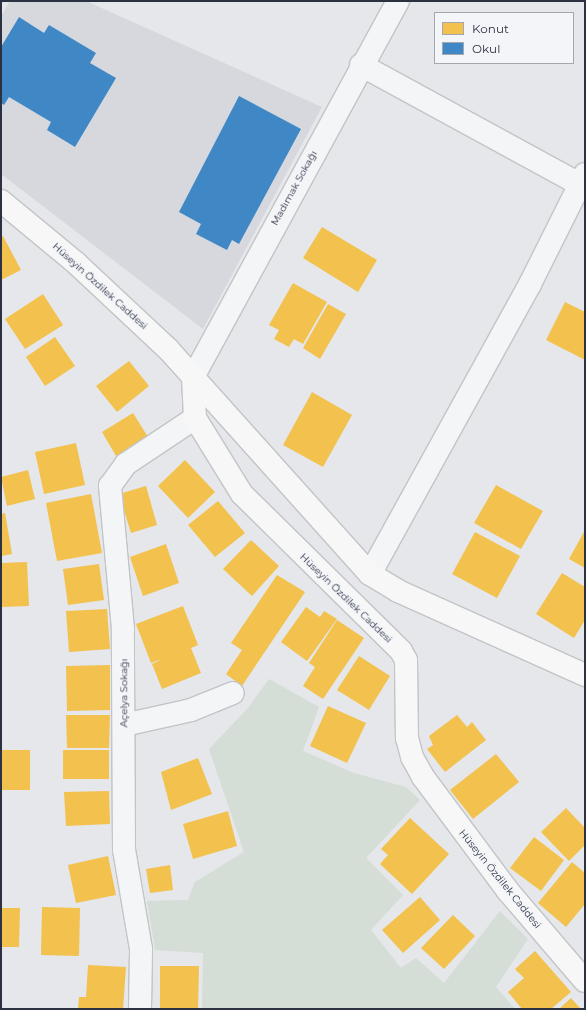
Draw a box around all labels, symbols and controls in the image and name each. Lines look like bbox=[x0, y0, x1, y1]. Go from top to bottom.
legend bbox=[434, 12, 574, 64]
text: Konut bbox=[472, 21, 509, 36]
text: Okul bbox=[472, 41, 500, 56]
street label: Madımak Sokağı bbox=[268, 148, 320, 228]
street label: Hüseyin Özdilek Caddesi bbox=[50, 240, 150, 332]
street label: Hüseyin Özdilek Caddesi bbox=[297, 551, 395, 645]
street label: Açelya Sokağı bbox=[118, 659, 130, 727]
street label: Hüseyin Özdilek Caddesi bbox=[456, 827, 544, 931]

